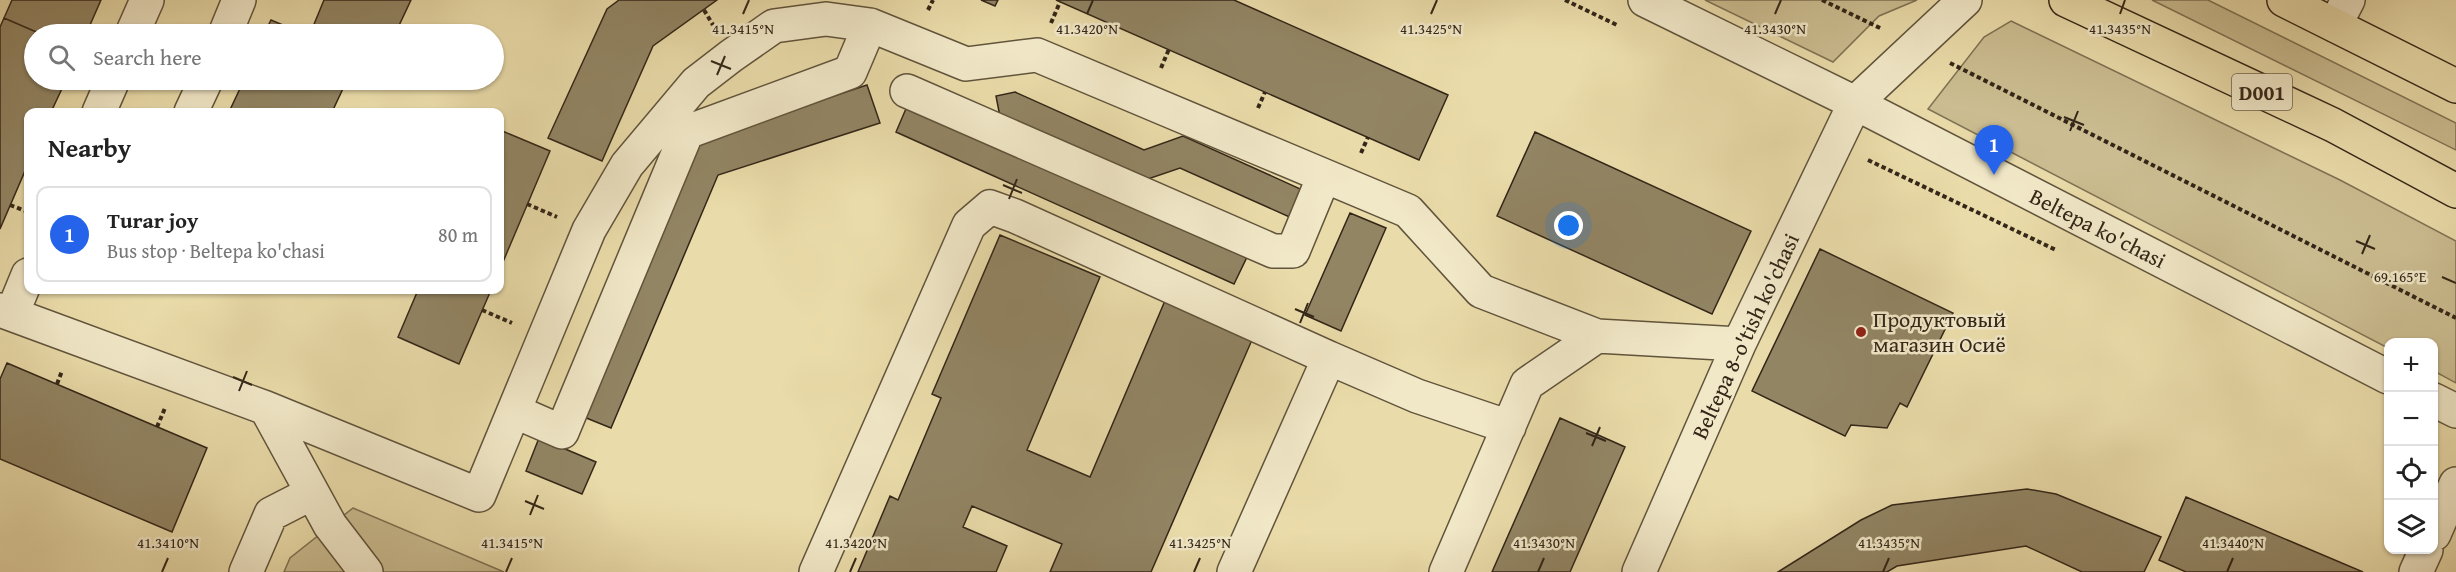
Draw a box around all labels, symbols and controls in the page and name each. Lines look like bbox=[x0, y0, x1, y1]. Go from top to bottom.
text: 41.3415°N bbox=[712, 18, 774, 39]
text: 41.3420°N bbox=[1056, 18, 1118, 39]
text: 41.3425°N bbox=[1400, 18, 1462, 39]
text: 41.3430°N bbox=[1744, 18, 1806, 39]
text: 41.3435°N bbox=[2089, 18, 2151, 39]
search box bbox=[24, 24, 504, 90]
icon: search bbox=[45, 41, 78, 74]
text: Search here bbox=[93, 41, 202, 73]
road number: D001 bbox=[2232, 74, 2292, 110]
pin: 1 bbox=[1974, 126, 2014, 175]
text: Nearby bbox=[48, 128, 131, 167]
street label: Beltepa ko'chasi bbox=[2024, 180, 2172, 276]
text: Turar joy bbox=[107, 204, 198, 236]
your location bbox=[1554, 211, 1583, 240]
text: 1 bbox=[64, 220, 75, 249]
text: 80 m bbox=[438, 220, 478, 249]
street label: Beltepa 8-o'tish ko'chasi bbox=[1683, 228, 1807, 444]
text: Bus stop · Beltepa ko'chasi bbox=[107, 236, 325, 265]
text: 69.165°E bbox=[2374, 266, 2427, 287]
place label: Продуктовый магазин Осиё bbox=[1873, 303, 2006, 360]
marker: Продуктовый магазин Осиё bbox=[1854, 325, 1868, 339]
map controls bbox=[2384, 338, 2438, 554]
button: + bbox=[2384, 338, 2438, 392]
button: − bbox=[2384, 392, 2438, 446]
button: locate bbox=[2384, 446, 2438, 500]
button: layers bbox=[2384, 500, 2438, 554]
text: 41.3410°N bbox=[137, 532, 199, 553]
text: 41.3415°N bbox=[481, 532, 543, 553]
text: 41.3420°N bbox=[825, 532, 887, 553]
text: 41.3425°N bbox=[1169, 532, 1231, 553]
text: 41.3430°N bbox=[1513, 532, 1575, 553]
text: 41.3435°N bbox=[1858, 532, 1920, 553]
text: 41.3440°N bbox=[2202, 532, 2264, 553]

